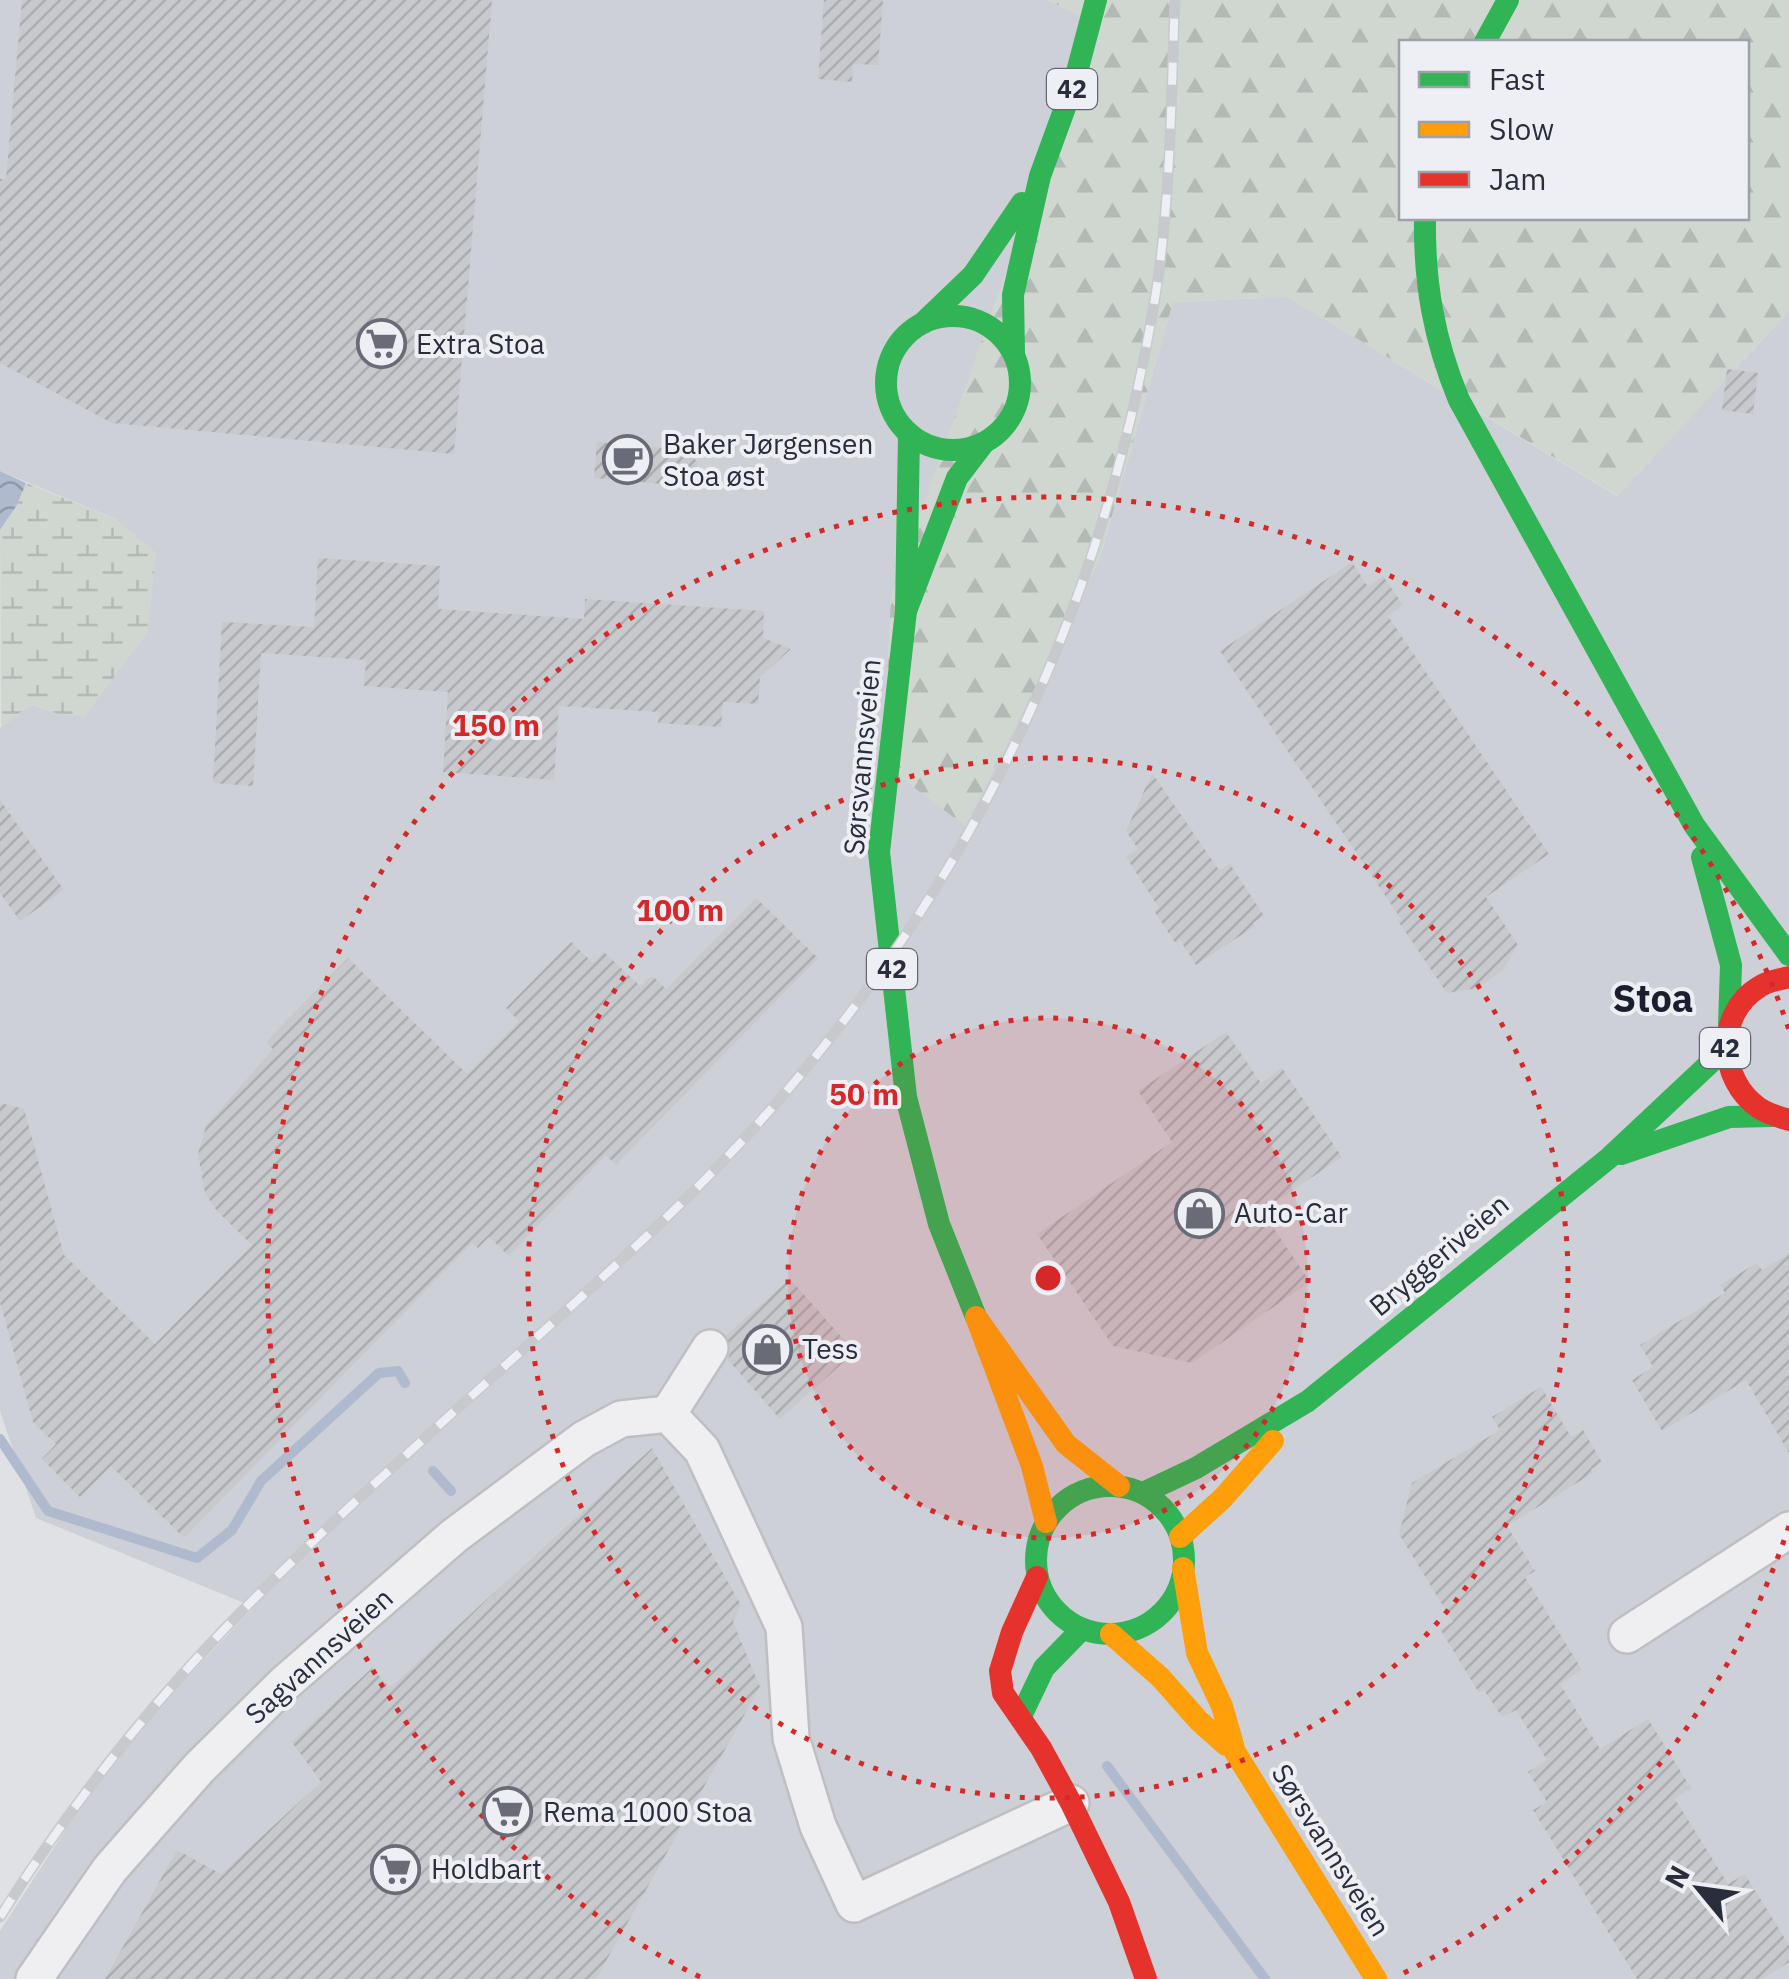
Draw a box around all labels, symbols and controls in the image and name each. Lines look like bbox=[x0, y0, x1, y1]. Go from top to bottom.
legend bbox=[1399, 40, 1749, 220]
text: Fast bbox=[1489, 59, 1546, 98]
road number: 42 bbox=[1047, 69, 1097, 109]
text: Slow bbox=[1489, 109, 1554, 148]
text: Jam bbox=[1489, 159, 1547, 198]
supermarket icon: Extra Stoa bbox=[355, 318, 407, 370]
place label: Extra Stoa bbox=[416, 325, 545, 362]
place label: Baker Jørgensen Stoa øst bbox=[663, 425, 873, 494]
cafe icon: Baker Jørgensen Stoa øst bbox=[602, 434, 654, 486]
street label: Sørsvannsveien bbox=[835, 657, 888, 856]
text: 150 m bbox=[452, 705, 540, 744]
text: 100 m bbox=[636, 890, 724, 929]
road number: 42 bbox=[867, 949, 917, 989]
district label: Stoa bbox=[1613, 973, 1693, 1022]
road number: 42 bbox=[1700, 1028, 1750, 1068]
text: 50 m bbox=[829, 1074, 899, 1113]
street label: Bryggeriveien bbox=[1361, 1185, 1516, 1324]
shop icon: Auto-Car bbox=[1173, 1187, 1225, 1239]
place label: Auto-Car bbox=[1234, 1194, 1348, 1231]
centre of rings bbox=[1030, 1260, 1066, 1296]
shop icon: Tess bbox=[741, 1323, 793, 1375]
place label: Tess bbox=[802, 1330, 859, 1367]
street label: Sagvannsveien bbox=[237, 1579, 400, 1732]
street label: Sørsvannsveien bbox=[1264, 1757, 1399, 1943]
supermarket icon: Rema 1000 Stoa bbox=[482, 1786, 534, 1838]
place label: Rema 1000 Stoa bbox=[543, 1793, 752, 1830]
north arrow bbox=[1649, 1839, 1749, 1939]
supermarket icon: Holdbart bbox=[370, 1843, 422, 1895]
place label: Holdbart bbox=[431, 1850, 542, 1887]
text: N bbox=[1656, 1859, 1698, 1894]

